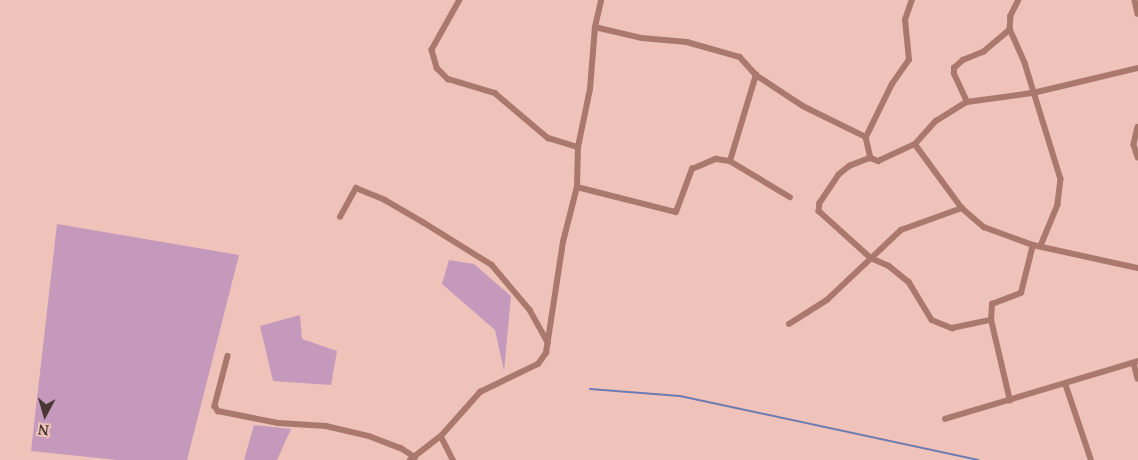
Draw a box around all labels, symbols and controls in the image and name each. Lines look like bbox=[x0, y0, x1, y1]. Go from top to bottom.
north arrow bbox=[20, 390, 70, 440]
text: N bbox=[37, 420, 50, 440]

